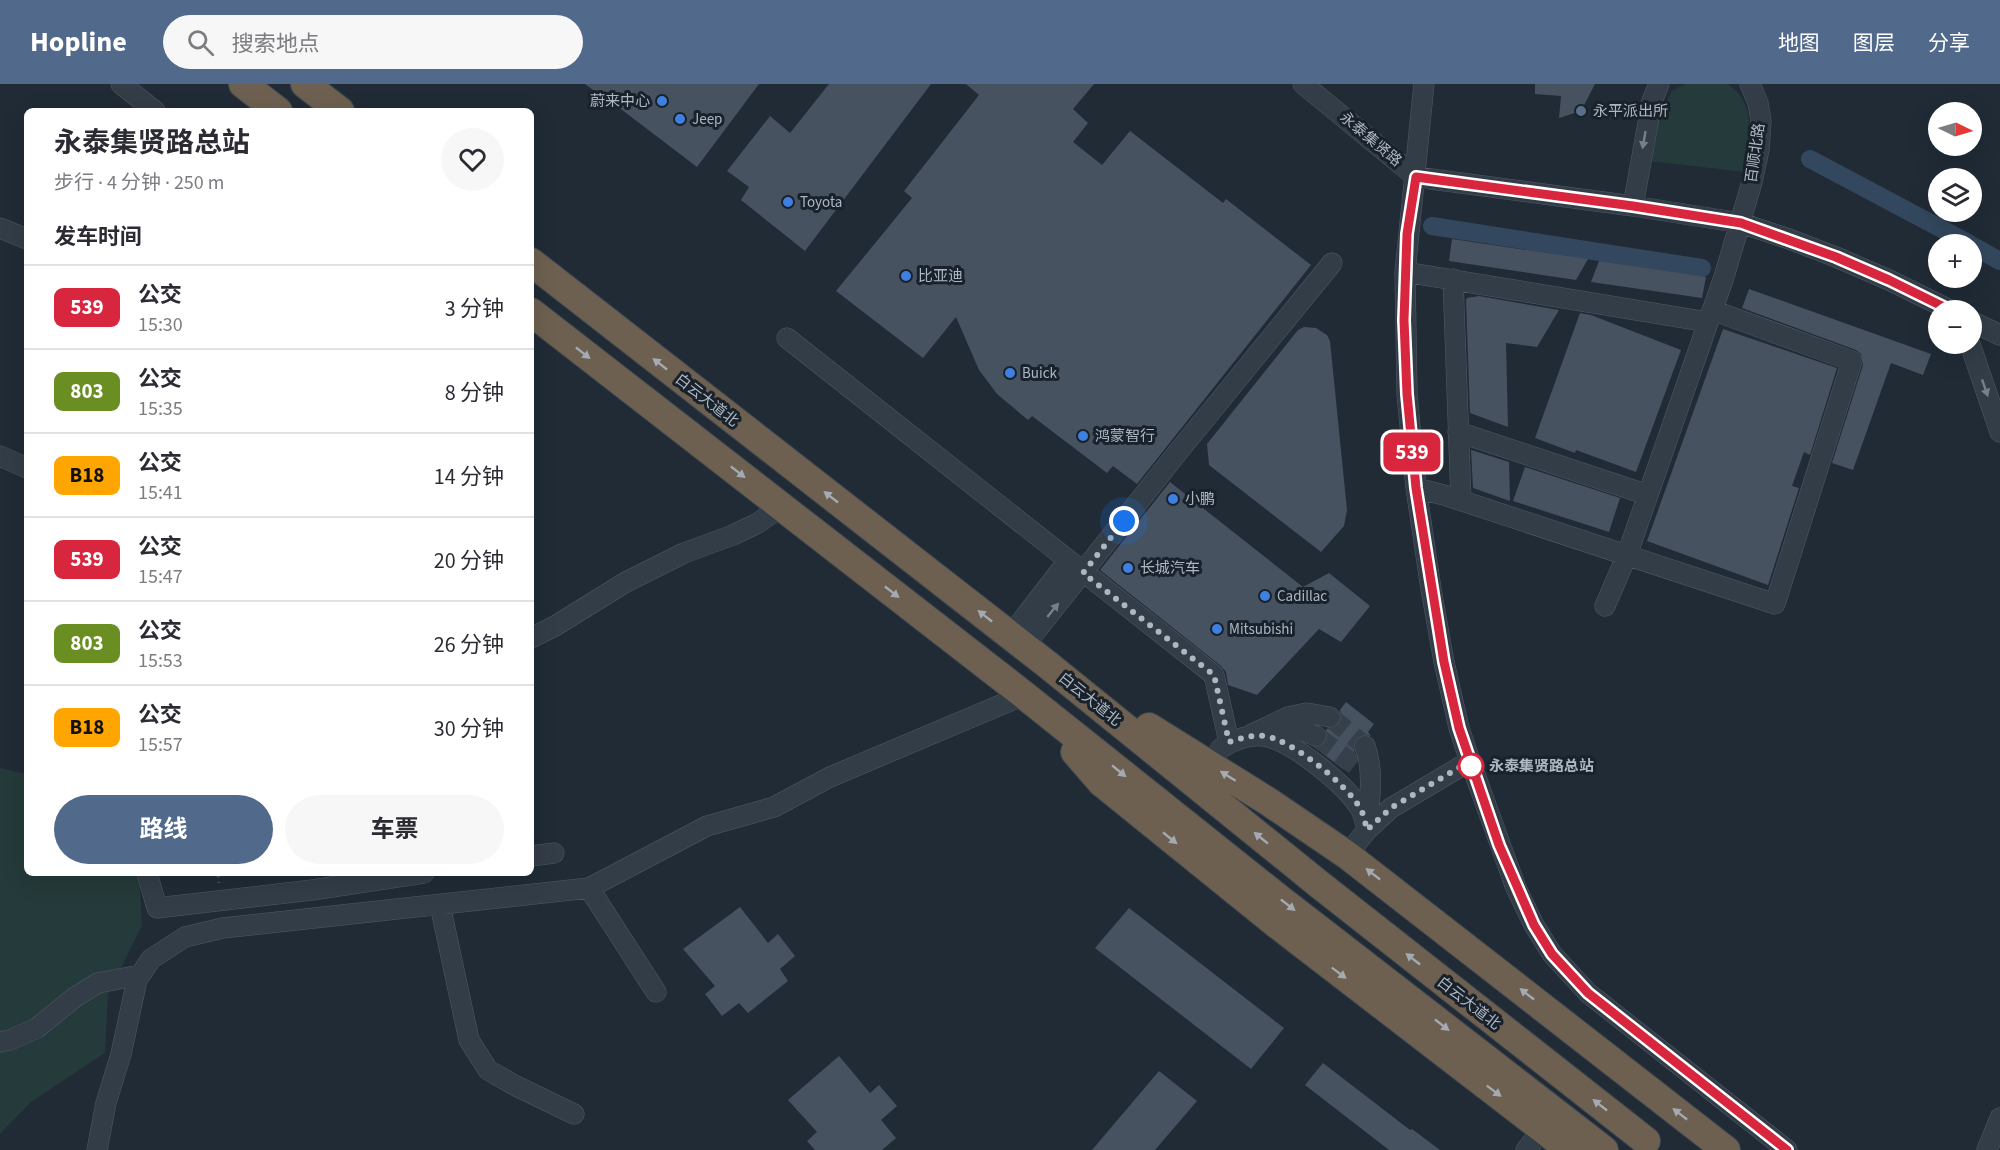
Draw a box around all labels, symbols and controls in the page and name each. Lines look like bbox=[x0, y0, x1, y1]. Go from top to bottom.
search box bbox=[163, 15, 583, 69]
text: Hopline bbox=[30, 22, 127, 62]
icon: search bbox=[184, 26, 217, 59]
text: 搜索地点 bbox=[232, 28, 320, 60]
text: 地图 bbox=[1778, 28, 1820, 58]
text: 图层 bbox=[1853, 28, 1895, 58]
text: 分享 bbox=[1928, 28, 1970, 58]
place label: 蔚来中心 bbox=[590, 91, 650, 112]
marker: 蔚来中心 bbox=[655, 94, 669, 108]
place label: 永平派出所 bbox=[1593, 101, 1668, 122]
north arrow bbox=[1928, 102, 1982, 156]
map controls bbox=[1928, 102, 1982, 354]
marker: 永平派出所 bbox=[1574, 104, 1588, 118]
street label: 永泰集贤路 bbox=[1335, 107, 1406, 172]
place label: Jeep bbox=[692, 109, 722, 130]
marker: Jeep bbox=[673, 112, 687, 126]
street label: 百顺北路 bbox=[1741, 122, 1770, 184]
text: 永泰集贤路总站 bbox=[54, 123, 250, 163]
button: heart bbox=[441, 128, 504, 191]
one-way arrow bbox=[1639, 131, 1648, 150]
button: layers bbox=[1928, 168, 1982, 222]
text: 步行 · 4 分钟 · 250 m bbox=[54, 169, 224, 197]
place label: Toyota bbox=[800, 192, 842, 213]
marker: Toyota bbox=[781, 195, 795, 209]
text: 发车时间 bbox=[54, 221, 142, 253]
button: + bbox=[1928, 234, 1982, 288]
place label: 比亚迪 bbox=[918, 266, 963, 287]
marker: 比亚迪 bbox=[899, 269, 913, 283]
text: 公交 bbox=[138, 279, 182, 311]
text: 539 bbox=[70, 292, 104, 322]
text: 3 分钟 bbox=[445, 293, 504, 325]
button: − bbox=[1928, 300, 1982, 354]
text: 15:30 bbox=[138, 311, 183, 339]
one-way arrow bbox=[576, 347, 591, 359]
one-way arrow bbox=[653, 358, 669, 370]
text: 公交 bbox=[138, 363, 182, 395]
place label: Buick bbox=[1022, 363, 1058, 384]
marker: Buick bbox=[1003, 366, 1017, 380]
street label: 白云大道北 bbox=[671, 369, 743, 432]
text: 803 bbox=[70, 376, 104, 406]
text: 8 分钟 bbox=[445, 377, 504, 409]
one-way arrow bbox=[1980, 379, 1990, 397]
text: 15:35 bbox=[138, 395, 183, 423]
place label: 鸿蒙智行 bbox=[1095, 426, 1155, 447]
marker: 鸿蒙智行 bbox=[1076, 429, 1090, 443]
line badge: 539 bbox=[1378, 432, 1446, 472]
text: 539 bbox=[1395, 437, 1429, 467]
text: 公交 bbox=[138, 447, 182, 479]
text: B18 bbox=[70, 460, 104, 490]
text: 14 分钟 bbox=[434, 461, 504, 493]
one-way arrow bbox=[730, 466, 746, 479]
text: 15:41 bbox=[138, 479, 183, 507]
place label: 小鹏 bbox=[1185, 489, 1215, 510]
one-way arrow bbox=[823, 491, 838, 503]
marker: 小鹏 bbox=[1166, 492, 1180, 506]
your location bbox=[1109, 506, 1139, 536]
text: 公交 bbox=[138, 531, 182, 563]
text: 539 bbox=[70, 544, 104, 574]
text: 20 分钟 bbox=[434, 545, 504, 577]
place label: 长城汽车 bbox=[1140, 558, 1200, 579]
marker: 长城汽车 bbox=[1121, 561, 1135, 575]
text: 15:47 bbox=[138, 563, 183, 591]
one-way arrow bbox=[884, 585, 900, 598]
place label: Cadillac bbox=[1277, 586, 1327, 607]
marker: Cadillac bbox=[1258, 589, 1272, 603]
one-way arrow bbox=[1047, 602, 1059, 617]
one-way arrow bbox=[977, 611, 992, 623]
text: 公交 bbox=[138, 615, 182, 647]
place label: Mitsubishi bbox=[1229, 619, 1293, 640]
marker: Mitsubishi bbox=[1210, 622, 1224, 636]
text: 803 bbox=[70, 628, 104, 658]
text: 26 分钟 bbox=[434, 629, 504, 661]
text: 15:53 bbox=[138, 647, 183, 675]
street label: 白云大道北 bbox=[1054, 668, 1125, 731]
text: 公交 bbox=[138, 699, 182, 731]
text: B18 bbox=[70, 712, 104, 742]
text: 30 分钟 bbox=[434, 713, 504, 745]
text: 15:57 bbox=[138, 731, 183, 759]
marker: 永泰集贤路总站 bbox=[1458, 753, 1484, 779]
place label: 永泰集贤路总站 bbox=[1489, 756, 1594, 777]
one-way arrow bbox=[1111, 764, 1127, 777]
one-way arrow bbox=[1220, 771, 1236, 782]
button: 路线 bbox=[54, 795, 273, 864]
button: 车票 bbox=[285, 795, 504, 864]
one-way arrow bbox=[1253, 831, 1269, 844]
one-way arrow bbox=[1163, 832, 1178, 844]
one-way arrow bbox=[1365, 869, 1380, 881]
one-way arrow bbox=[1280, 899, 1296, 912]
one-way arrow bbox=[1406, 954, 1421, 966]
one-way arrow bbox=[1332, 966, 1347, 978]
street label: 白云大道北 bbox=[1433, 972, 1505, 1035]
one-way arrow bbox=[1519, 988, 1534, 1000]
one-way arrow bbox=[1434, 1019, 1450, 1031]
one-way arrow bbox=[1487, 1085, 1502, 1097]
one-way arrow bbox=[1592, 1099, 1608, 1112]
one-way arrow bbox=[1672, 1108, 1688, 1120]

